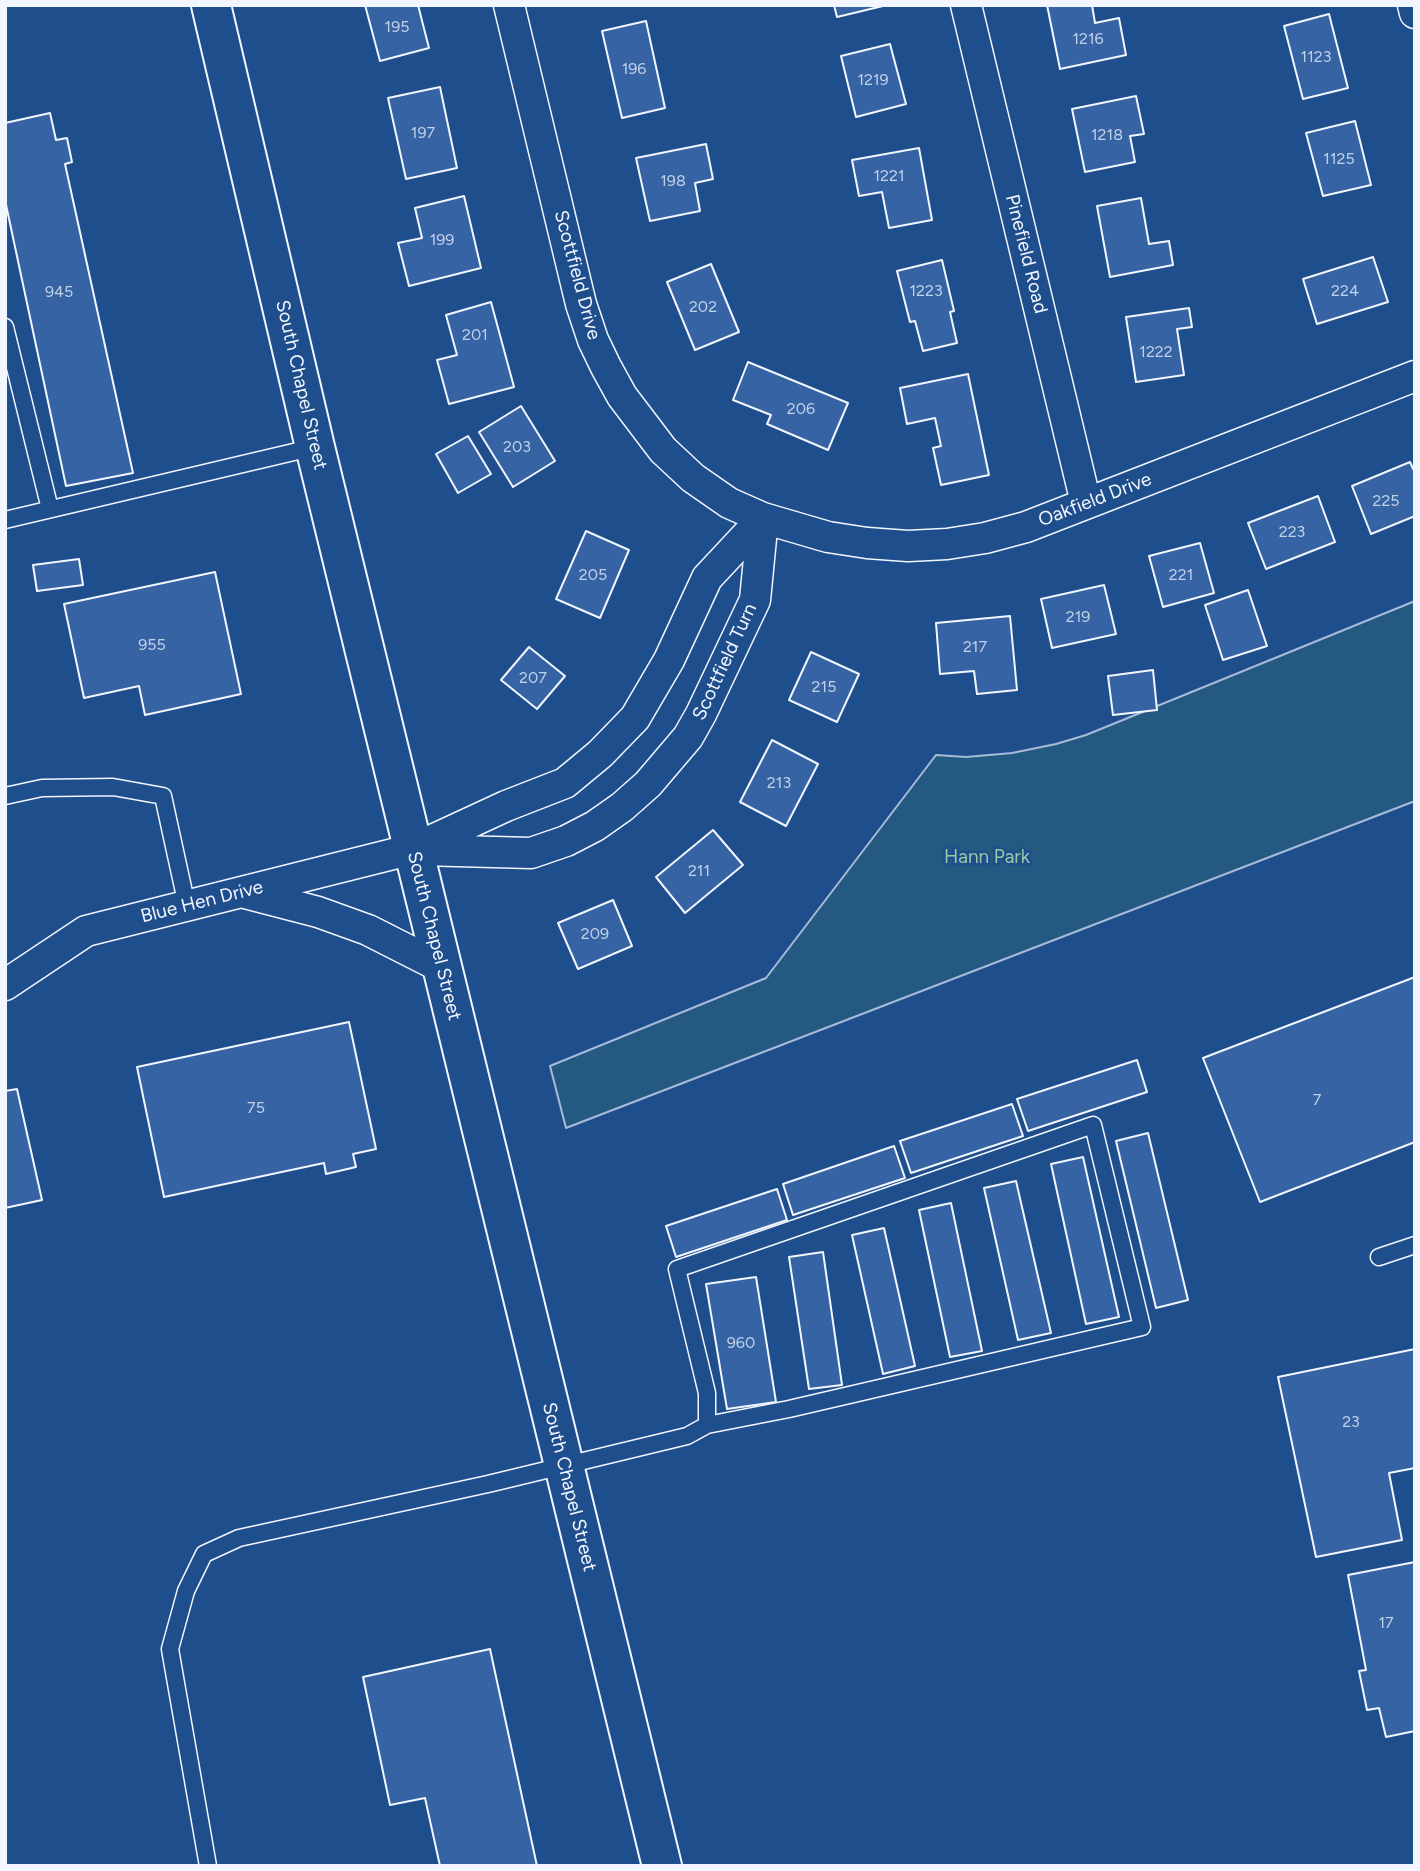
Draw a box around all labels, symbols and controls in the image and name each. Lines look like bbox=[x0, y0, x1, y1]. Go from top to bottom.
house number: 195 bbox=[385, 17, 409, 37]
house number: 1216 bbox=[1072, 29, 1104, 49]
house number: 1123 bbox=[1301, 47, 1331, 67]
house number: 196 bbox=[622, 59, 646, 79]
house number: 1219 bbox=[857, 70, 889, 90]
house number: 197 bbox=[411, 123, 435, 143]
house number: 1218 bbox=[1091, 125, 1123, 145]
house number: 1125 bbox=[1323, 149, 1355, 169]
house number: 1221 bbox=[873, 166, 905, 186]
house number: 198 bbox=[660, 171, 686, 191]
street label: Pinefield Road bbox=[1000, 192, 1052, 316]
street label: Scottfield Drive bbox=[549, 208, 605, 342]
house number: 199 bbox=[430, 230, 454, 250]
house number: 1223 bbox=[909, 281, 943, 301]
house number: 224 bbox=[1331, 281, 1359, 301]
house number: 945 bbox=[45, 282, 73, 302]
house number: 202 bbox=[689, 297, 717, 317]
street label: South Chapel Street bbox=[270, 298, 332, 472]
house number: 201 bbox=[462, 325, 488, 345]
house number: 1222 bbox=[1139, 342, 1173, 362]
house number: 206 bbox=[787, 399, 815, 419]
house number: 203 bbox=[503, 437, 531, 457]
street label: Oakfield Drive bbox=[1035, 468, 1155, 532]
house number: 225 bbox=[1372, 491, 1400, 511]
house number: 223 bbox=[1279, 522, 1305, 542]
house number: 205 bbox=[579, 565, 607, 585]
house number: 221 bbox=[1169, 565, 1193, 585]
street label: Scottfield Turn bbox=[688, 600, 762, 724]
house number: 219 bbox=[1066, 607, 1090, 627]
house number: 955 bbox=[138, 635, 166, 655]
house number: 217 bbox=[963, 637, 987, 657]
house number: 207 bbox=[519, 668, 547, 688]
house number: 215 bbox=[812, 677, 836, 697]
house number: 213 bbox=[767, 773, 791, 793]
park label: Hann Park bbox=[944, 846, 1030, 868]
street label: South Chapel Street bbox=[402, 849, 466, 1023]
house number: 211 bbox=[688, 861, 710, 881]
street label: Blue Hen Drive bbox=[138, 876, 266, 928]
house number: 209 bbox=[581, 924, 609, 944]
house number: 7 bbox=[1313, 1090, 1321, 1110]
house number: 75 bbox=[247, 1098, 265, 1118]
house number: 960 bbox=[727, 1333, 755, 1353]
street label: South Chapel Street bbox=[537, 1400, 601, 1574]
house number: 23 bbox=[1342, 1412, 1360, 1432]
house number: 17 bbox=[1378, 1613, 1394, 1633]

